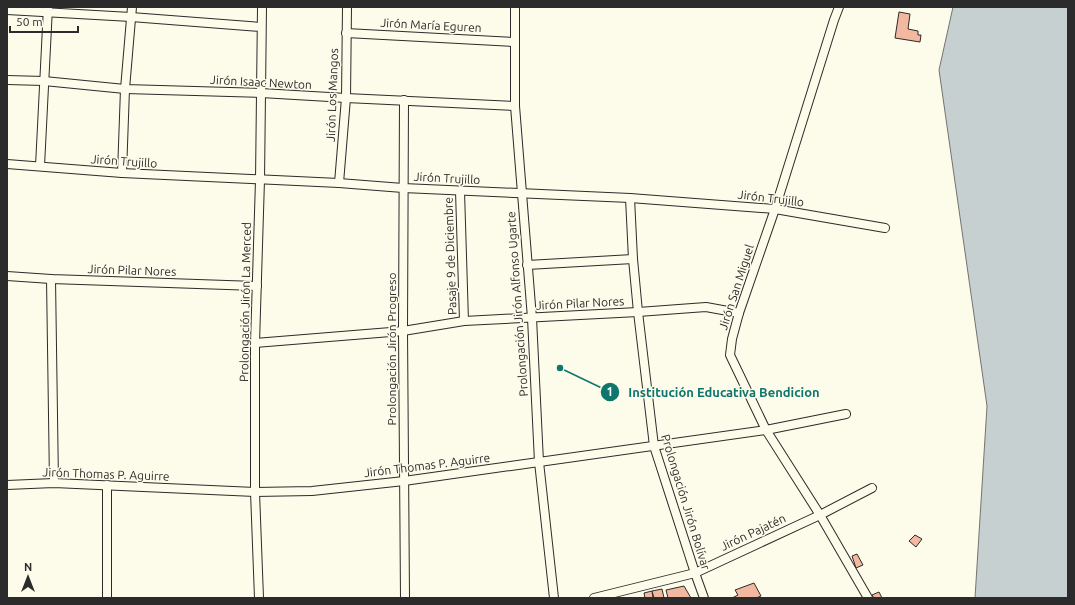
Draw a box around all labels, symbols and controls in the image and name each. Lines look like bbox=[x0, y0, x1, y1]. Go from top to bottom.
scale bar bbox=[10, 8, 78, 34]
text: 50 m bbox=[16, 15, 43, 28]
street label: Jirón María Eguren bbox=[380, 16, 482, 34]
street label: Jirón Los Mangos bbox=[324, 48, 340, 142]
street label: Jirón Isaac Newton bbox=[210, 73, 312, 91]
street label: Jirón Trujillo bbox=[90, 152, 158, 170]
street label: Jirón Trujillo bbox=[413, 170, 481, 186]
street label: Jirón Trujillo bbox=[737, 187, 805, 209]
street label: Pasaje 9 de Diciembre bbox=[441, 197, 459, 315]
street label: Prolongación Jirón Alfonso Ugarte bbox=[504, 211, 530, 397]
street label: Prolongación Jirón La Merced bbox=[237, 222, 253, 382]
street label: Jirón San Miguel bbox=[716, 243, 756, 331]
street label: Jirón Pilar Nores bbox=[87, 262, 177, 278]
street label: Prolongación Jirón Progreso bbox=[385, 273, 398, 425]
street label: Jirón Pilar Nores bbox=[535, 294, 625, 312]
callout: Institución Educativa Bendicion bbox=[600, 380, 828, 405]
text: 1 bbox=[607, 385, 613, 398]
text: Institución Educativa Bendicion bbox=[628, 385, 820, 399]
street label: Prolongación Jirón Bolívar bbox=[659, 433, 713, 572]
street label: Jirón Thomas P. Aguirre bbox=[363, 451, 491, 479]
street label: Jirón Thomas P. Aguirre bbox=[42, 465, 170, 483]
street label: Jirón Pajatén bbox=[718, 511, 788, 553]
north arrow bbox=[8, 557, 48, 597]
text: N bbox=[24, 561, 32, 573]

